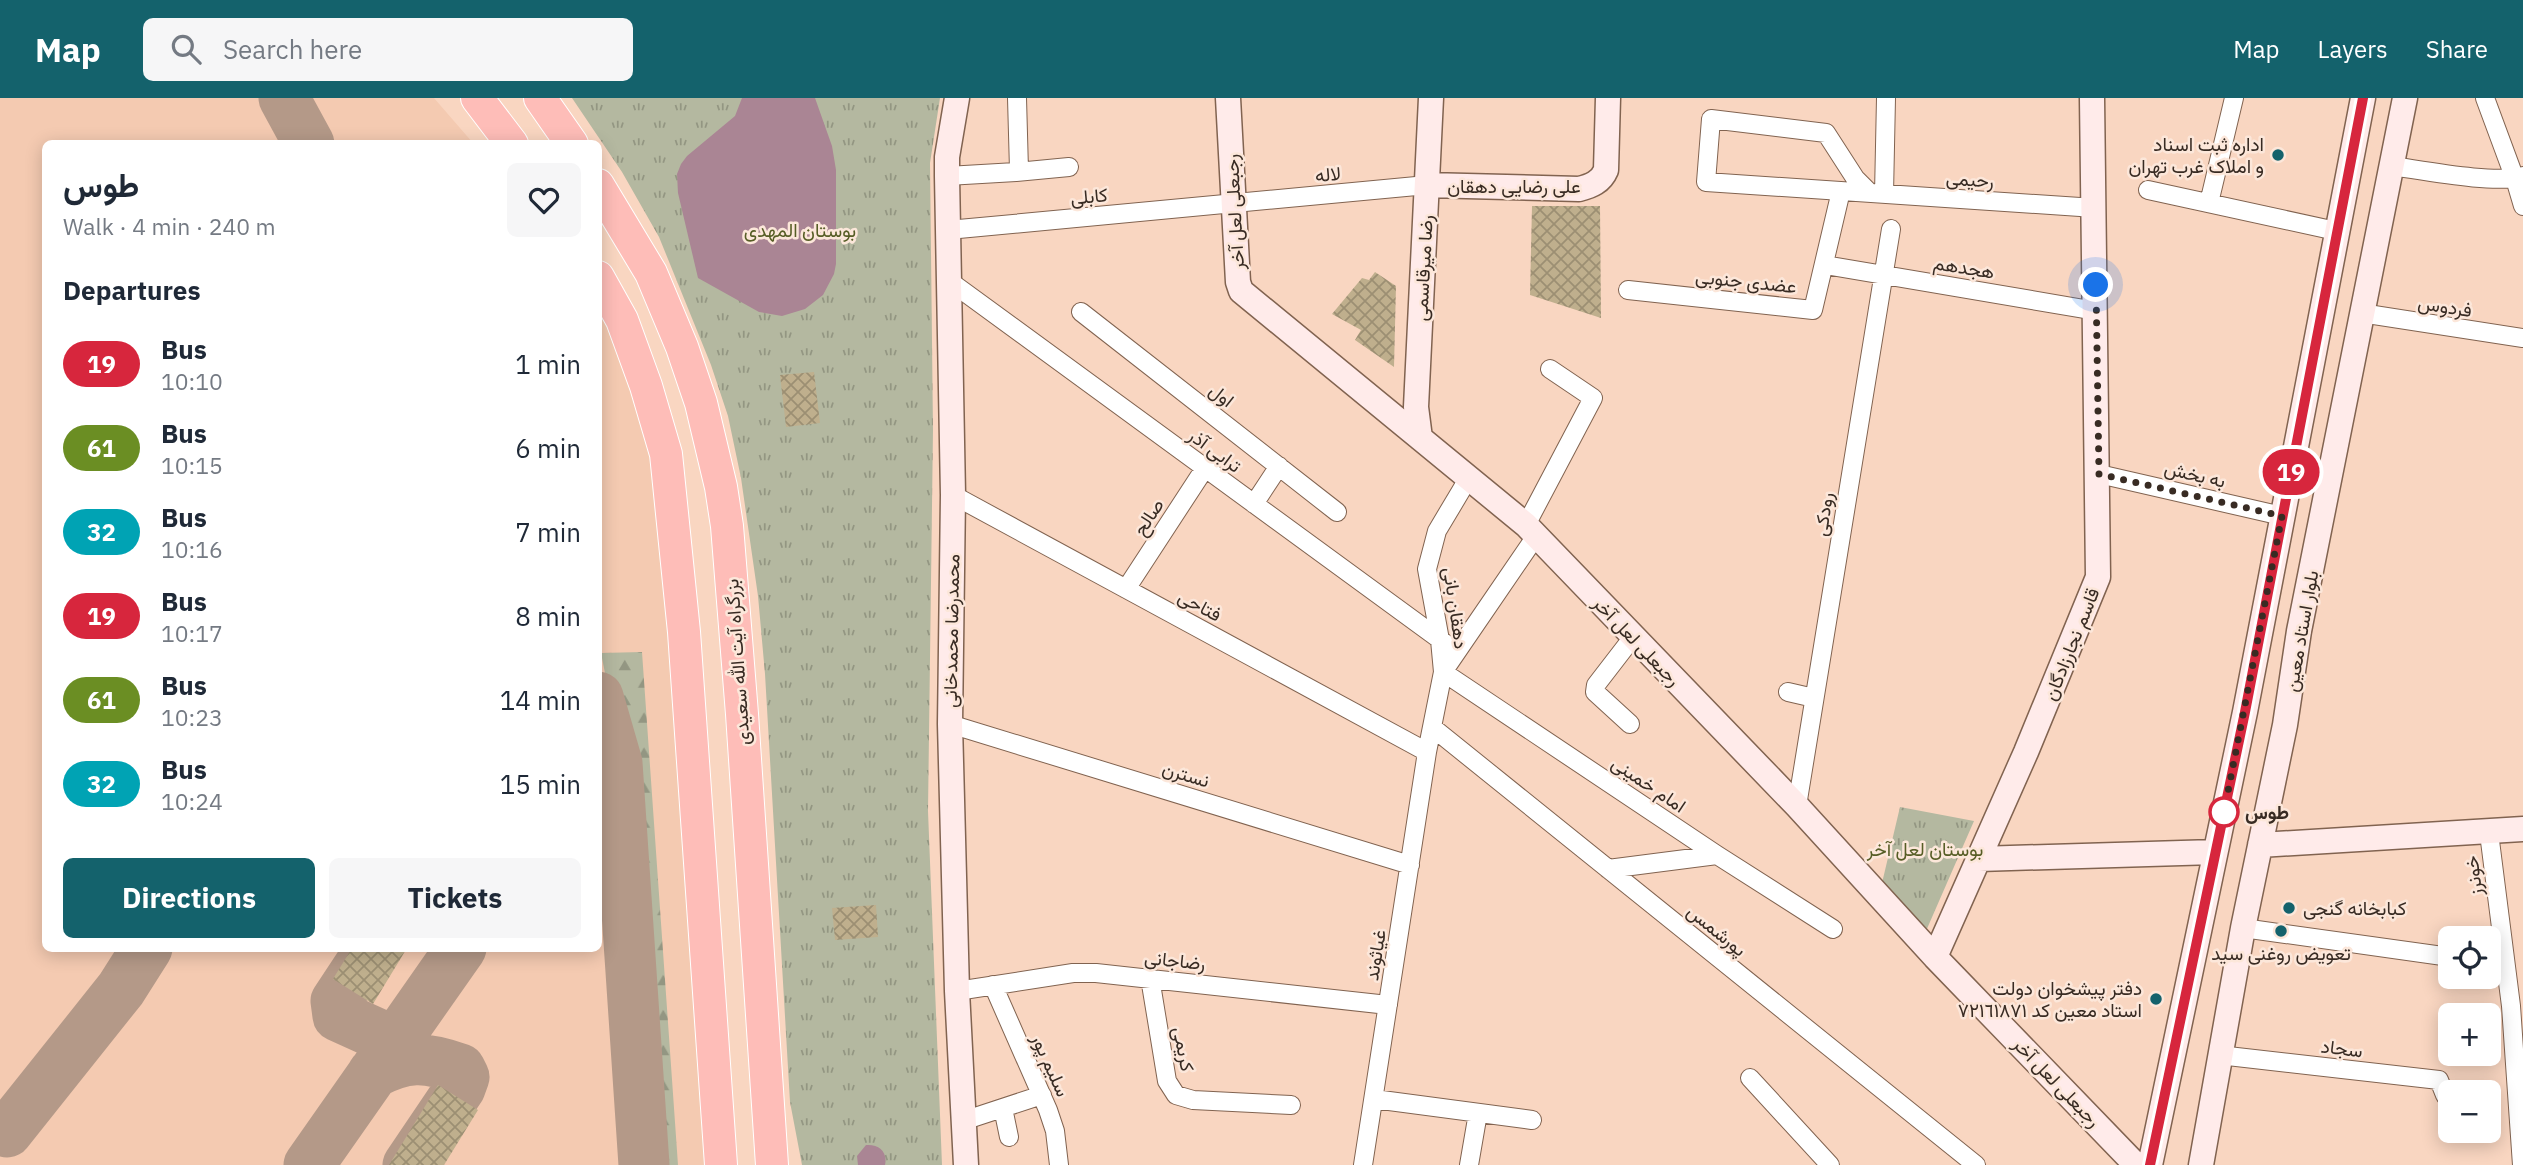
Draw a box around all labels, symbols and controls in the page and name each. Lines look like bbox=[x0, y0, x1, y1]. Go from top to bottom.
search box bbox=[143, 18, 633, 81]
text: Map bbox=[35, 28, 101, 71]
icon: search bbox=[167, 30, 205, 68]
text: Search here bbox=[223, 32, 362, 66]
text: Map bbox=[2233, 33, 2280, 65]
text: Layers bbox=[2318, 33, 2388, 65]
text: Share bbox=[2426, 33, 2488, 65]
place label: اداره ثبت اسناد و املاک غرب تهران bbox=[2129, 132, 2264, 178]
marker: اداره ثبت اسناد و املاک غرب تهران bbox=[2270, 147, 2286, 163]
street label: رجبعلی لعل آخر bbox=[1219, 153, 1249, 272]
street label: لاله bbox=[1314, 161, 1342, 187]
text: طوس bbox=[63, 163, 139, 206]
button: heart bbox=[507, 163, 581, 237]
street label: رحیمی bbox=[1945, 165, 1995, 193]
street label: علی رضایی دهقان bbox=[1447, 174, 1581, 198]
street label: کابلی bbox=[1069, 182, 1109, 210]
text: Walk · 4 min · 240 m bbox=[63, 211, 276, 241]
street label: رضا میرقاسمی bbox=[1408, 214, 1438, 322]
park label: بوستان المهدی bbox=[744, 218, 856, 242]
street label: هجدهم bbox=[1932, 250, 1996, 285]
street label: عضدی جنوبی bbox=[1694, 264, 1798, 298]
your location bbox=[2078, 267, 2113, 302]
text: Departures bbox=[63, 273, 201, 307]
street label: فردوس bbox=[2416, 290, 2474, 322]
text: Bus bbox=[161, 332, 207, 366]
text: 1 min bbox=[515, 347, 581, 381]
text: 19 bbox=[87, 348, 116, 380]
text: 10:10 bbox=[161, 366, 223, 396]
street label: اول bbox=[1205, 378, 1239, 412]
text: Bus bbox=[161, 416, 207, 450]
street label: ترابی آذر bbox=[1183, 422, 1247, 478]
text: 6 min bbox=[515, 431, 581, 465]
text: 61 bbox=[87, 432, 116, 464]
line badge: 19 bbox=[2260, 449, 2322, 495]
text: 10:15 bbox=[161, 450, 223, 480]
street label: به بخش bbox=[2162, 455, 2228, 493]
text: 19 bbox=[2277, 456, 2305, 488]
street label: رودکی bbox=[1808, 490, 1838, 538]
street label: صالح bbox=[1127, 494, 1170, 541]
text: Bus bbox=[161, 500, 207, 534]
text: 7 min bbox=[515, 515, 581, 549]
text: 32 bbox=[87, 516, 116, 548]
text: 10:16 bbox=[161, 534, 223, 564]
street label: محمدرضا محمدخانی bbox=[938, 554, 964, 708]
street label: دهقان بانی bbox=[1438, 566, 1474, 650]
street label: بلوار استاد معین bbox=[2279, 568, 2323, 694]
street label: بزرگراه آیت الله سعیدی bbox=[719, 578, 755, 746]
text: Bus bbox=[161, 584, 207, 618]
street label: فتاحی bbox=[1174, 584, 1226, 626]
street label: قاسم نجارزادگان bbox=[2037, 584, 2105, 704]
street label: رجبعلی لعل آخر bbox=[1587, 590, 1686, 691]
text: 8 min bbox=[515, 599, 581, 633]
text: 19 bbox=[87, 600, 116, 632]
text: 10:17 bbox=[161, 618, 223, 648]
text: Bus bbox=[161, 668, 207, 702]
text: 14 min bbox=[500, 683, 581, 717]
text: 61 bbox=[87, 684, 116, 716]
text: 10:23 bbox=[161, 702, 223, 732]
street label: امام خمینی bbox=[1607, 750, 1691, 818]
text: Bus bbox=[161, 752, 207, 786]
street label: نسترن bbox=[1160, 756, 1212, 792]
text: 15 min bbox=[500, 767, 581, 801]
text: 32 bbox=[87, 768, 116, 800]
text: 10:24 bbox=[161, 786, 223, 816]
marker: طوس bbox=[2209, 797, 2239, 827]
place label: طوس bbox=[2245, 800, 2289, 825]
park label: بوستان لعل آخر bbox=[1866, 837, 1983, 861]
street label: خونرز bbox=[2459, 855, 2487, 898]
button: Directions bbox=[63, 858, 315, 938]
button: Tickets bbox=[329, 858, 581, 938]
place label: کبابخانه گنجی bbox=[2303, 896, 2406, 920]
street label: پورشمس bbox=[1681, 899, 1752, 963]
marker: کبابخانه گنجی bbox=[2281, 900, 2297, 916]
marker: تعویض روغنی سید bbox=[2273, 923, 2289, 939]
map controls bbox=[2438, 926, 2501, 1143]
button: locate bbox=[2438, 926, 2501, 989]
street label: غیاثوند bbox=[1359, 928, 1391, 982]
place label: تعویض روغنی سید bbox=[2211, 941, 2351, 965]
street label: رضاجانی bbox=[1143, 945, 1207, 975]
place label: دفتر پيشخوان دولت استاد معين كد ٧٢١٦١٨٧١ bbox=[1958, 976, 2142, 1022]
marker: دفتر پيشخوان دولت استاد معين كد ٧٢١٦١٨٧١ bbox=[2148, 991, 2164, 1007]
button: + bbox=[2438, 1003, 2501, 1066]
street label: کریمی bbox=[1168, 1025, 1200, 1073]
street label: سلیم پور bbox=[1024, 1029, 1075, 1101]
street label: رجبعلی لعل آخر bbox=[2007, 1031, 2106, 1132]
street label: سجاد bbox=[2320, 1034, 2364, 1062]
button: − bbox=[2438, 1080, 2501, 1143]

